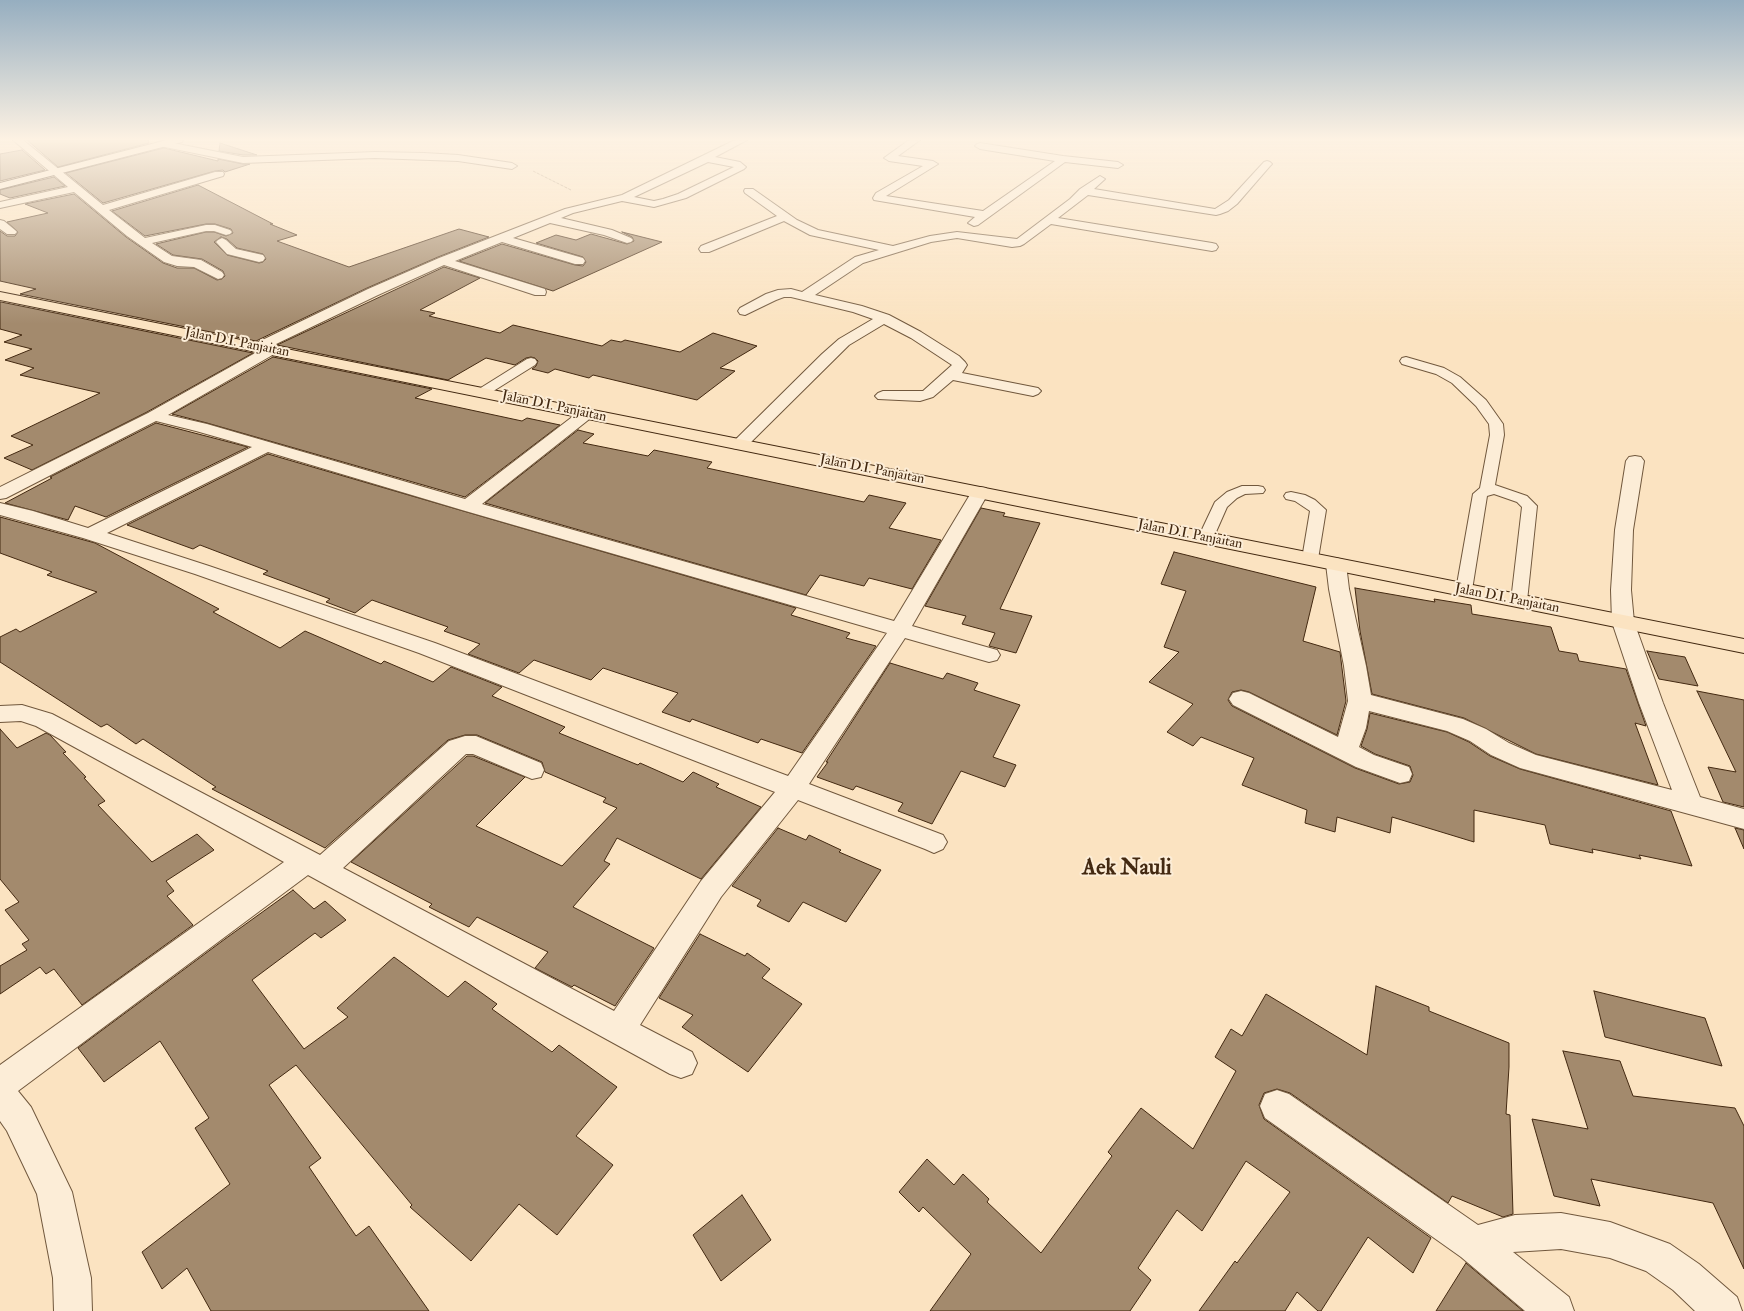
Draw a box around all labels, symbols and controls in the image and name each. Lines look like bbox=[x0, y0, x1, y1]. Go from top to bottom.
street label: Jalan D.I. Panjaitan bbox=[183, 325, 291, 361]
street label: Jalan D.I. Panjaitan bbox=[500, 388, 608, 426]
street label: Jalan D.I. Panjaitan bbox=[818, 452, 926, 488]
street label: Jalan D.I. Panjaitan bbox=[1136, 517, 1244, 553]
street label: Jalan D.I. Panjaitan bbox=[1453, 581, 1561, 617]
district label: Aek Nauli bbox=[1082, 856, 1172, 882]

